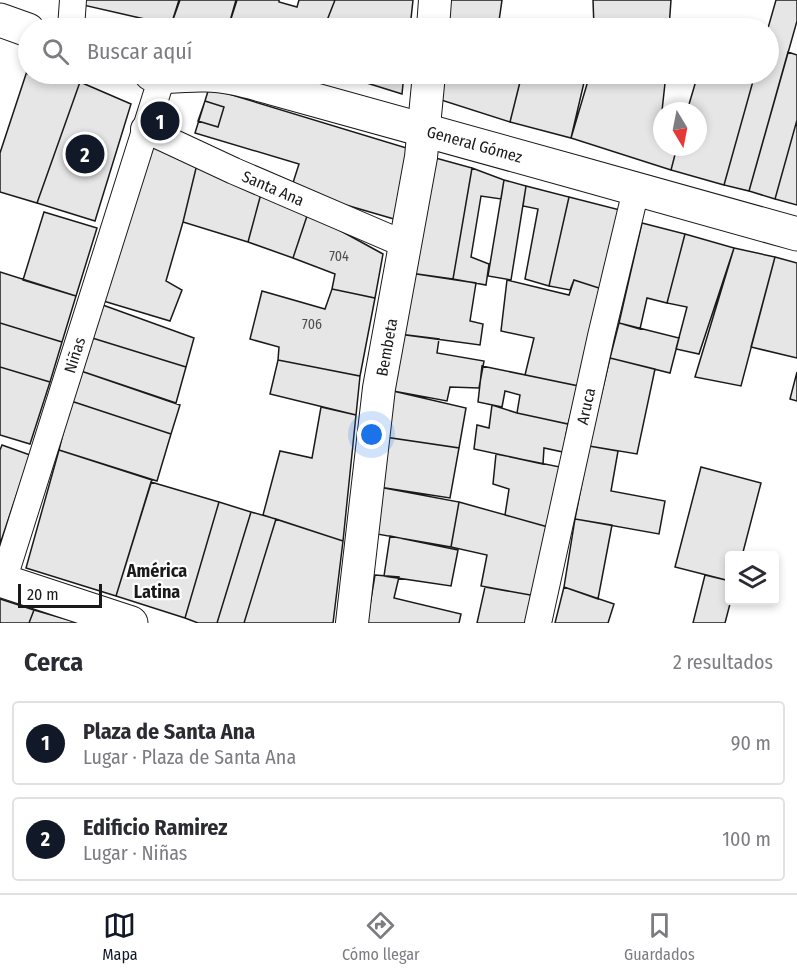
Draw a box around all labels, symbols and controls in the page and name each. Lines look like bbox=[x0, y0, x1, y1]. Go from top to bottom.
search box bbox=[18, 18, 779, 84]
icon: search bbox=[39, 35, 72, 68]
text: Buscar aquí bbox=[87, 38, 192, 65]
pin: 1 bbox=[140, 98, 180, 144]
north arrow bbox=[653, 102, 707, 156]
street label: General Gómez bbox=[425, 121, 525, 166]
pin: 2 bbox=[66, 132, 104, 176]
street label: Santa Ana bbox=[239, 166, 307, 210]
house number: 704 bbox=[329, 248, 349, 265]
house number: 706 bbox=[302, 316, 322, 333]
street label: Bembeta bbox=[372, 317, 401, 378]
street label: Niñas bbox=[60, 334, 89, 375]
street label: Aruca bbox=[572, 386, 599, 426]
your location bbox=[357, 420, 386, 449]
map controls bbox=[725, 551, 779, 605]
button: layers bbox=[725, 551, 779, 605]
district label: América Latina bbox=[126, 560, 187, 603]
scale bar bbox=[18, 581, 102, 608]
text: 20 m bbox=[27, 585, 58, 604]
text: Cerca bbox=[24, 647, 83, 678]
text: 2 resultados bbox=[673, 650, 773, 674]
text: Plaza de Santa Ana bbox=[83, 718, 255, 745]
text: 1 bbox=[41, 731, 50, 755]
text: 90 m bbox=[731, 731, 771, 755]
text: Lugar · Plaza de Santa Ana bbox=[83, 745, 296, 769]
text: Edificio Ramirez bbox=[83, 814, 228, 841]
text: 2 bbox=[41, 827, 50, 851]
text: 100 m bbox=[722, 827, 771, 851]
text: Lugar · Niñas bbox=[83, 841, 187, 865]
tab: Mapa bbox=[102, 909, 138, 964]
tab: Cómo llegar bbox=[342, 909, 420, 964]
tab: Guardados bbox=[624, 909, 695, 964]

